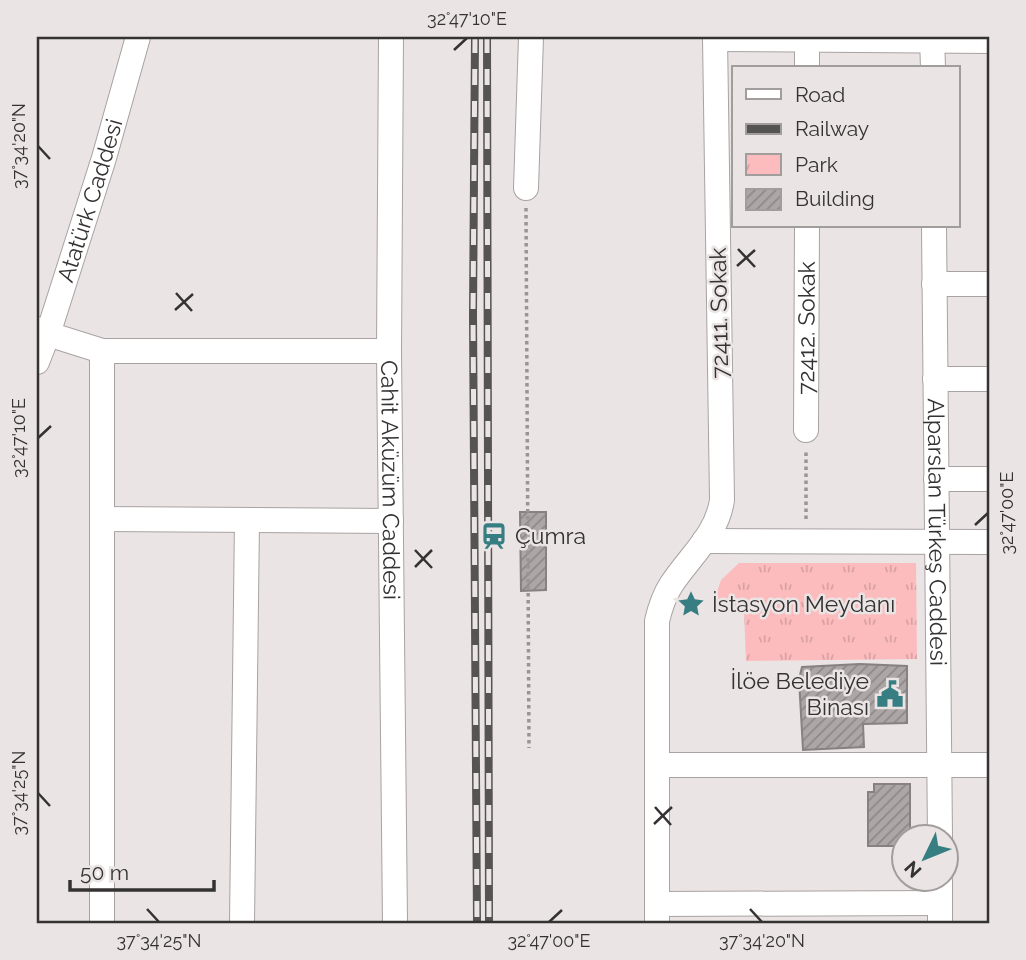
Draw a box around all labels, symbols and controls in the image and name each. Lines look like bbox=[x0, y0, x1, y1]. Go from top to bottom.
text: 32°47'10"E bbox=[427, 8, 507, 29]
legend bbox=[732, 66, 960, 228]
text: Road bbox=[795, 82, 845, 107]
text: 37°34'20"N bbox=[8, 103, 29, 189]
street label: Atatürk Caddesi bbox=[51, 116, 127, 285]
text: Railway bbox=[795, 116, 869, 141]
text: Park bbox=[795, 152, 838, 177]
text: Building bbox=[795, 186, 875, 211]
street label: 72411. Sokak bbox=[704, 247, 733, 379]
street label: 72412. Sokak bbox=[792, 261, 820, 395]
street label: Cahit Aküzüm Caddesi bbox=[376, 360, 406, 600]
text: 32°47'10"E bbox=[8, 398, 29, 478]
street label: Alparslan Türkeş Caddesi bbox=[923, 398, 952, 666]
text: 32°47'00"E bbox=[996, 471, 1017, 555]
station icon: Çumra bbox=[479, 521, 509, 551]
place label: Çumra bbox=[515, 522, 586, 549]
place icon: İstasyon Meydanı bbox=[676, 589, 706, 619]
place label: İstasyon Meydanı bbox=[712, 590, 895, 617]
place label: İlöe Belediye Binası bbox=[731, 667, 869, 720]
public building icon: İlöe Belediye Binası bbox=[875, 679, 905, 709]
text: 37°34'25"N bbox=[8, 751, 29, 835]
north arrow bbox=[890, 824, 960, 894]
scale bar bbox=[70, 848, 214, 892]
text: N bbox=[900, 857, 926, 882]
text: 50 m bbox=[80, 860, 129, 885]
text: 37°34'25"N bbox=[117, 930, 201, 951]
text: 32°47'00"E bbox=[508, 930, 591, 951]
text: 37°34'20"N bbox=[719, 930, 805, 951]

